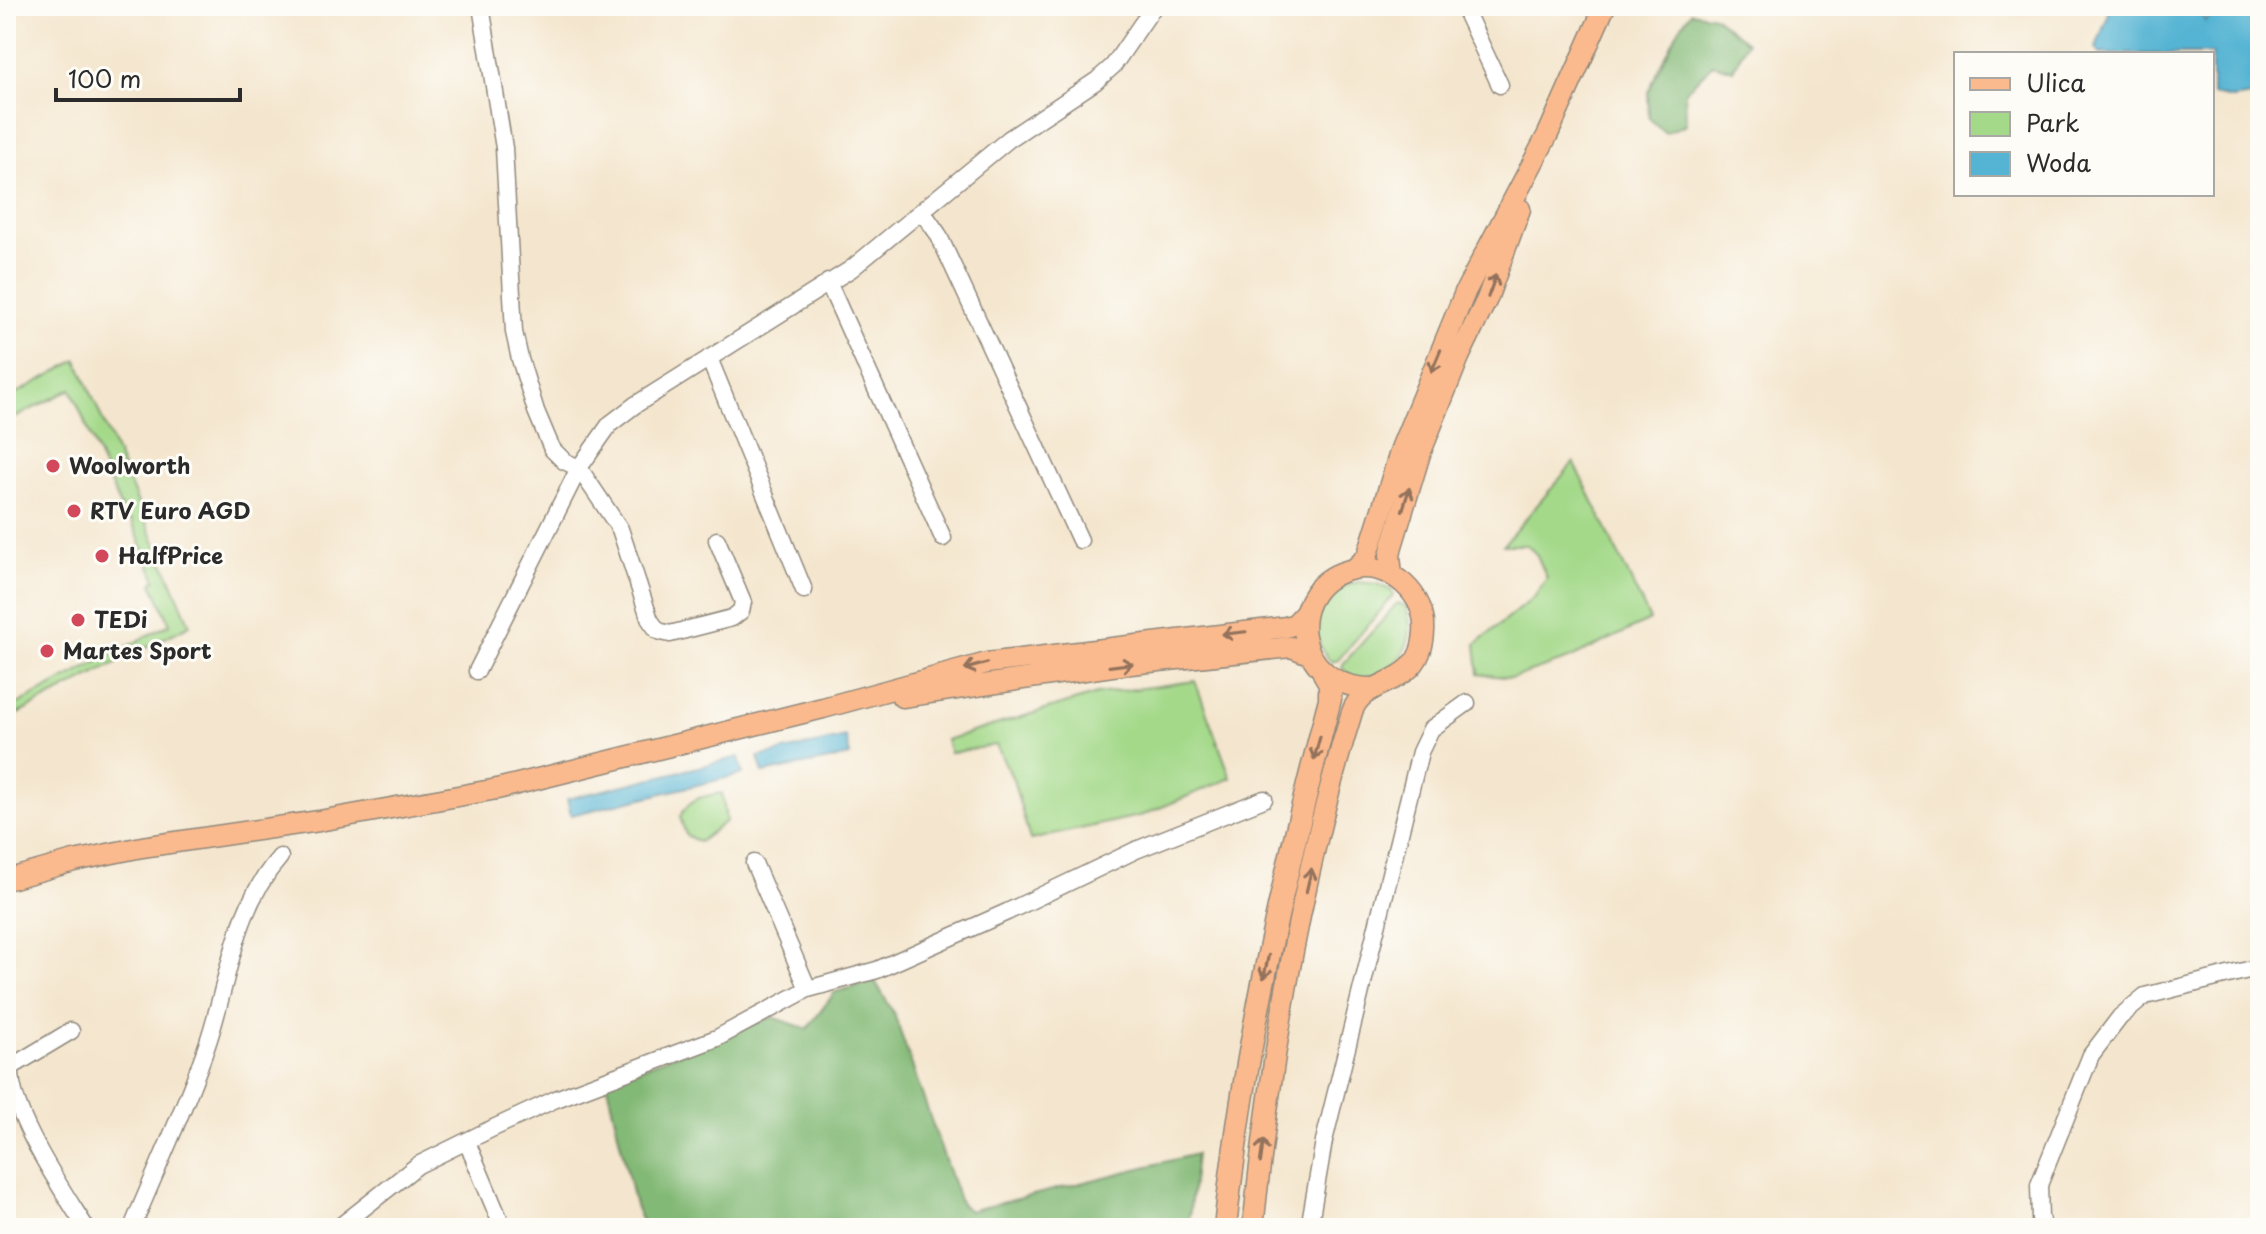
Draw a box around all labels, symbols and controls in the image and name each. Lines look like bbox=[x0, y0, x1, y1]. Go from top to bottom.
scale bar bbox=[56, 52, 240, 102]
legend bbox=[1954, 52, 2214, 196]
text: 100 m bbox=[68, 60, 141, 96]
text: Ulica bbox=[2026, 64, 2085, 100]
text: Park bbox=[2026, 104, 2080, 140]
text: Woda bbox=[2026, 144, 2091, 180]
one-way arrow bbox=[1486, 274, 1500, 299]
one-way arrow bbox=[1428, 349, 1443, 373]
place label: Woolworth bbox=[69, 448, 191, 481]
marker: Woolworth bbox=[44, 457, 62, 475]
one-way arrow bbox=[1399, 487, 1414, 513]
place label: RTV Euro AGD bbox=[90, 493, 251, 526]
marker: RTV Euro AGD bbox=[65, 502, 83, 520]
place label: HalfPrice bbox=[118, 538, 223, 571]
marker: HalfPrice bbox=[93, 547, 111, 565]
place label: TEDi bbox=[94, 602, 148, 635]
marker: TEDi bbox=[69, 611, 87, 629]
one-way arrow bbox=[1221, 626, 1248, 641]
place label: Martes Sport bbox=[63, 633, 212, 666]
marker: Martes Sport bbox=[38, 642, 56, 660]
one-way arrow bbox=[1108, 657, 1133, 672]
one-way arrow bbox=[963, 659, 989, 674]
one-way arrow bbox=[1308, 735, 1323, 761]
one-way arrow bbox=[1302, 868, 1317, 894]
one-way arrow bbox=[1257, 954, 1272, 980]
one-way arrow bbox=[1255, 1138, 1270, 1164]

